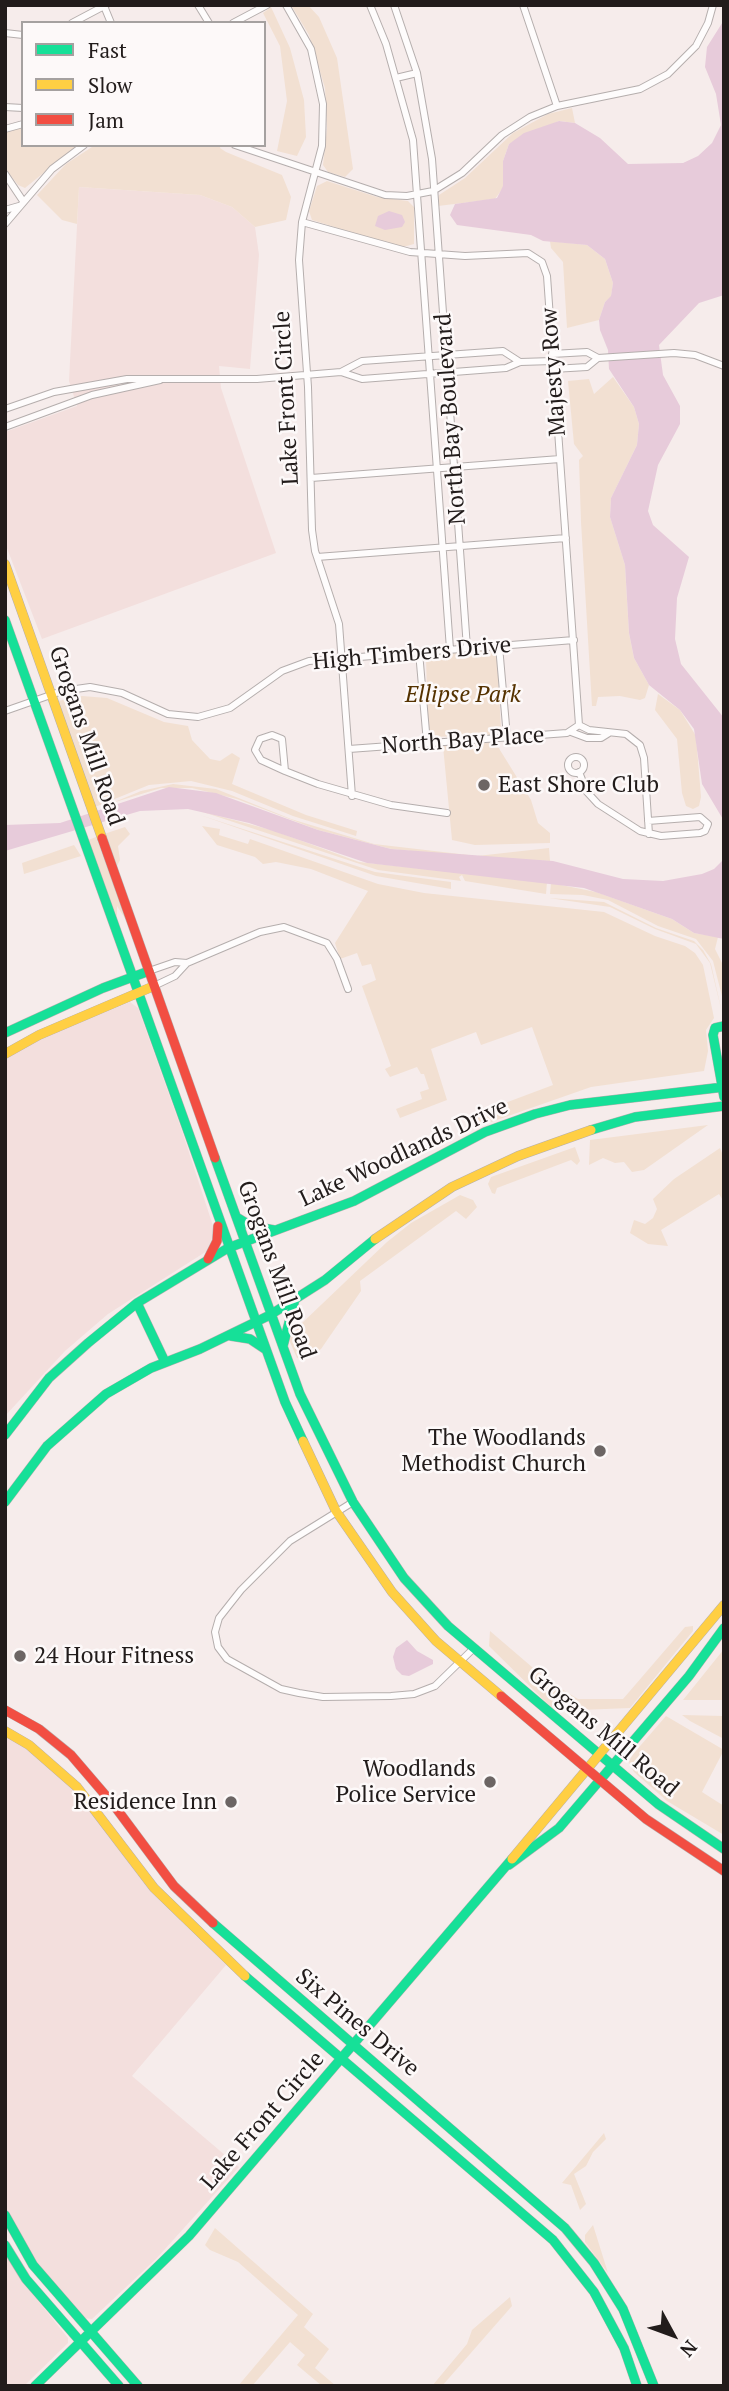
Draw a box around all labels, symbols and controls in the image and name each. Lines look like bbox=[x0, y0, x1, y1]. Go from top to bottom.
legend bbox=[21, 21, 266, 147]
text: Fast bbox=[88, 36, 127, 64]
text: Slow bbox=[88, 71, 132, 99]
text: Jam bbox=[88, 106, 124, 134]
street label: Majesty Row bbox=[536, 307, 572, 437]
street label: Lake Front Circle bbox=[269, 310, 305, 486]
street label: North Bay Boulevard bbox=[430, 312, 472, 526]
street label: High Timbers Drive bbox=[312, 632, 512, 676]
street label: Grogans Mill Road bbox=[42, 643, 130, 829]
park label: Ellipse Park bbox=[405, 681, 521, 709]
street label: North Bay Place bbox=[381, 722, 545, 760]
place label: East Shore Club bbox=[498, 771, 659, 799]
marker: East Shore Club bbox=[476, 777, 492, 793]
street label: Lake Woodlands Drive bbox=[296, 1093, 512, 1213]
street label: Grogans Mill Road bbox=[231, 1177, 321, 1363]
place label: The Woodlands Methodist Church bbox=[401, 1424, 586, 1478]
marker: The Woodlands Methodist Church bbox=[592, 1443, 608, 1459]
place label: 24 Hour Fitness bbox=[34, 1642, 194, 1670]
marker: 24 Hour Fitness bbox=[12, 1648, 28, 1664]
street label: Grogans Mill Road bbox=[522, 1661, 684, 1803]
place label: Woodlands Police Service bbox=[335, 1755, 476, 1809]
marker: Woodlands Police Service bbox=[482, 1774, 498, 1790]
place label: Residence Inn bbox=[73, 1788, 217, 1816]
marker: Residence Inn bbox=[223, 1794, 239, 1810]
street label: Six Pines Drive bbox=[290, 1963, 424, 2083]
street label: Lake Front Circle bbox=[195, 2046, 331, 2196]
north arrow bbox=[638, 2300, 708, 2370]
text: N bbox=[675, 2335, 703, 2363]

